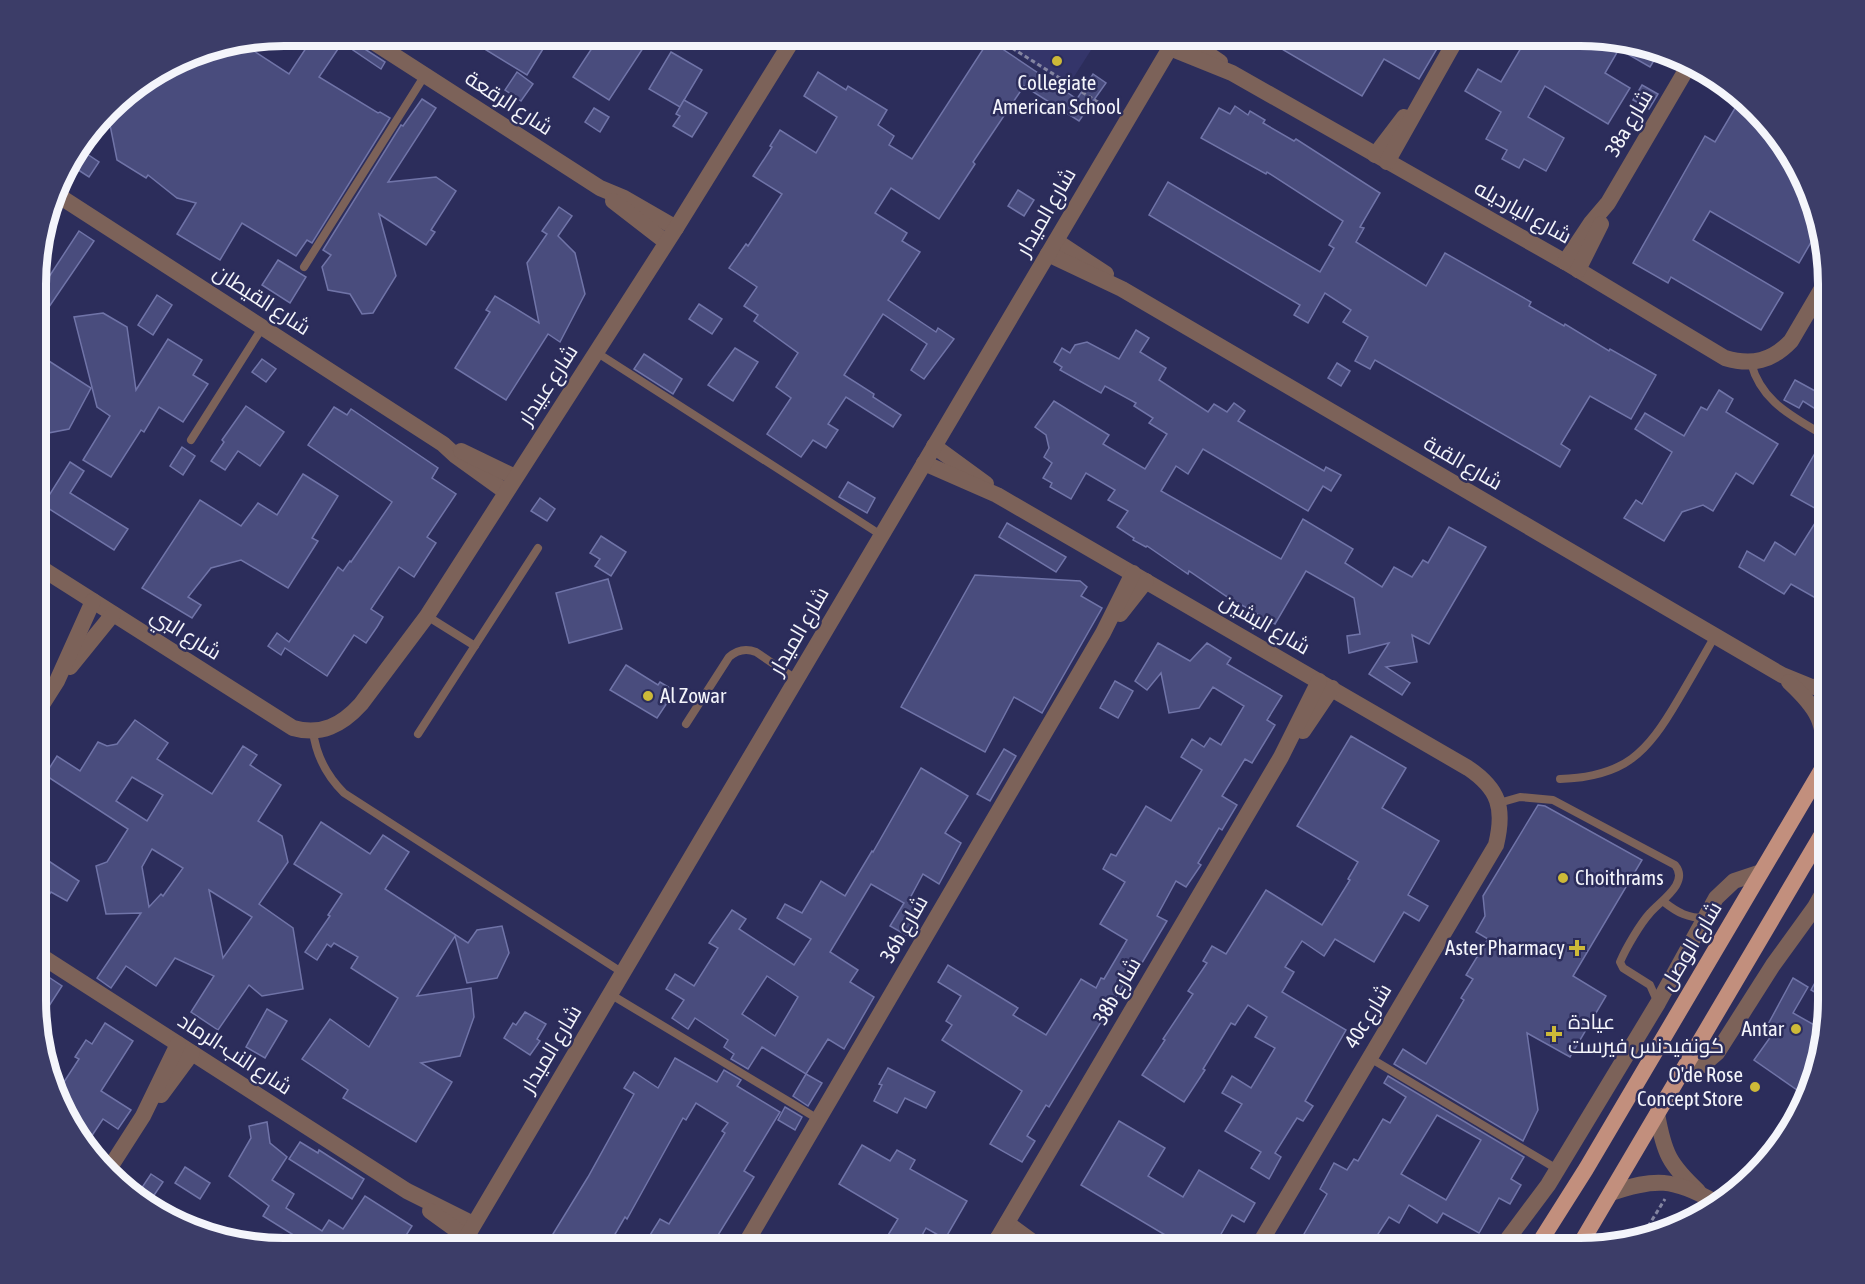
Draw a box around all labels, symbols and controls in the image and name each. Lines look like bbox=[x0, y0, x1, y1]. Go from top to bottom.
marker: Collegiate American School bbox=[1050, 54, 1064, 68]
street label: شارع الرقعة bbox=[460, 65, 558, 142]
place label: Collegiate American School bbox=[993, 70, 1122, 118]
street label: 38a شارع bbox=[1599, 85, 1659, 162]
street label: شارع الميدار bbox=[1010, 163, 1083, 262]
street label: شارع اليارديله bbox=[1469, 175, 1576, 250]
street label: شارع القيطان bbox=[208, 259, 315, 342]
street label: شارع عبيدار bbox=[512, 340, 584, 432]
street label: شارع القبة bbox=[1418, 430, 1507, 497]
street label: شارع الميدار bbox=[763, 582, 836, 681]
street label: شارع البشين bbox=[1215, 588, 1315, 661]
street label: شارع البي bbox=[144, 602, 226, 668]
place label: Al Zowar bbox=[660, 683, 727, 707]
marker: Al Zowar bbox=[641, 689, 655, 703]
place label: Choithrams bbox=[1575, 865, 1664, 889]
marker: Choithrams bbox=[1556, 871, 1570, 885]
street label: 36b شارع bbox=[874, 891, 934, 968]
street label: شارع الوصل bbox=[1654, 897, 1728, 996]
place label: Aster Pharmacy bbox=[1445, 935, 1565, 959]
marker: Aster Pharmacy bbox=[1570, 941, 1584, 955]
street label: 38b شارع bbox=[1087, 953, 1147, 1030]
street label: 40c شارع bbox=[1339, 979, 1398, 1054]
street label: شارع الميدار bbox=[514, 1000, 588, 1099]
street label: شارع النب-الرماد bbox=[172, 1007, 297, 1101]
place label: عيادة كونفيدنس فيرست bbox=[1568, 1009, 1724, 1059]
place label: Antar bbox=[1742, 1016, 1785, 1040]
marker: Antar bbox=[1789, 1022, 1803, 1036]
marker: عيادة كونفيدنس فيرست bbox=[1545, 1025, 1563, 1043]
place label: O'de Rose Concept Store bbox=[1637, 1062, 1743, 1110]
marker: O'de Rose Concept Store bbox=[1748, 1080, 1762, 1094]

